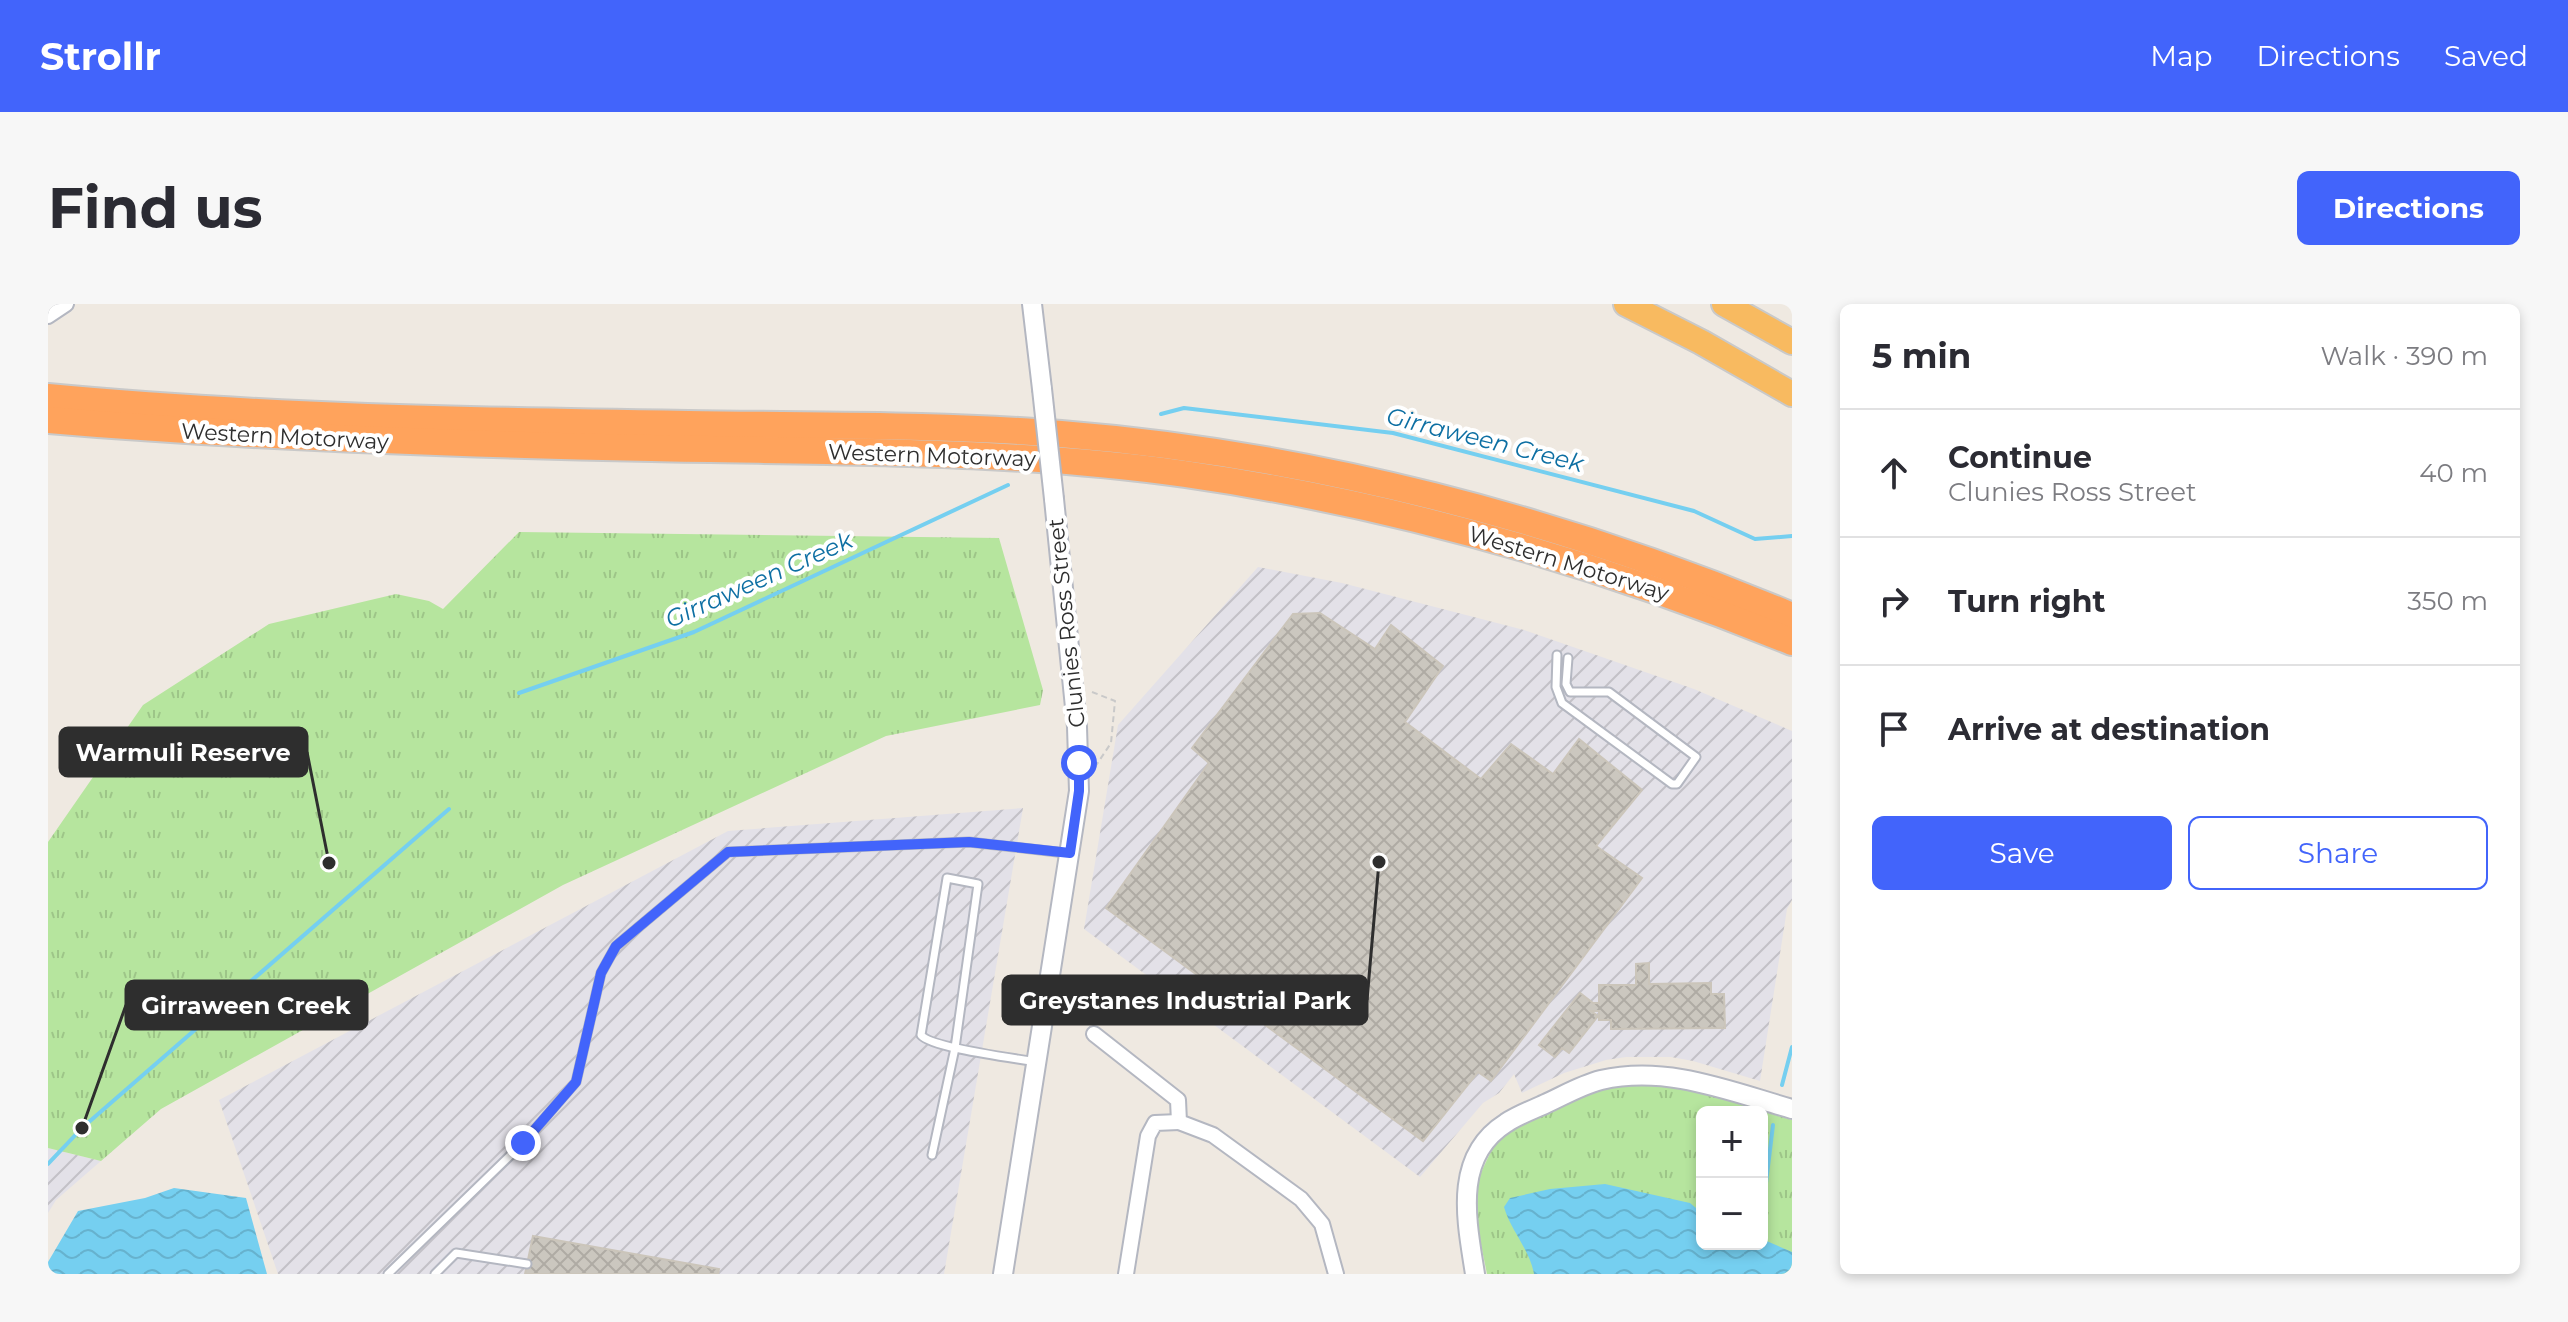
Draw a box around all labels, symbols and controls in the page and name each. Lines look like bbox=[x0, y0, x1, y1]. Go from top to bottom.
text: Strollr bbox=[40, 33, 161, 80]
text: Map bbox=[2150, 39, 2212, 73]
text: Directions bbox=[2256, 39, 2400, 73]
text: Saved bbox=[2444, 39, 2528, 73]
button: Directions bbox=[2297, 171, 2520, 245]
text: Find us bbox=[48, 174, 262, 242]
text: 5 min bbox=[1872, 335, 1971, 377]
text: Walk · 390 m bbox=[2320, 340, 2488, 372]
water label: Girraween Creek bbox=[1384, 401, 1588, 478]
street label: Western Motorway bbox=[180, 418, 390, 455]
street label: Western Motorway bbox=[828, 438, 1036, 473]
text: Continue bbox=[1948, 439, 2092, 476]
icon: ahead bbox=[1872, 451, 1916, 495]
text: 40 m bbox=[2419, 457, 2488, 489]
text: Clunies Ross Street bbox=[1948, 476, 2197, 508]
street label: Clunies Ross Street bbox=[1042, 517, 1091, 729]
street label: Western Motorway bbox=[1465, 520, 1672, 607]
water label: Girraween Creek bbox=[661, 524, 859, 634]
icon: right bbox=[1872, 579, 1916, 623]
text: Turn right bbox=[1948, 583, 2105, 620]
text: 350 m bbox=[2407, 585, 2488, 617]
icon: arrive bbox=[1872, 707, 1916, 751]
text: Arrive at destination bbox=[1948, 711, 2270, 748]
callout: Warmuli Reserve bbox=[60, 728, 307, 776]
text: Warmuli Reserve bbox=[75, 738, 291, 767]
route start bbox=[1061, 745, 1097, 781]
button: Save bbox=[1872, 816, 2172, 890]
button: Share bbox=[2188, 816, 2488, 890]
callout: Greystanes Industrial Park bbox=[1003, 976, 1367, 1024]
callout: Girraween Creek bbox=[126, 981, 367, 1029]
text: Greystanes Industrial Park bbox=[1019, 986, 1351, 1015]
text: Girraween Creek bbox=[141, 991, 351, 1020]
map controls bbox=[1696, 1106, 1768, 1250]
button: + bbox=[1696, 1106, 1768, 1178]
route end bbox=[505, 1125, 541, 1161]
button: − bbox=[1696, 1178, 1768, 1250]

